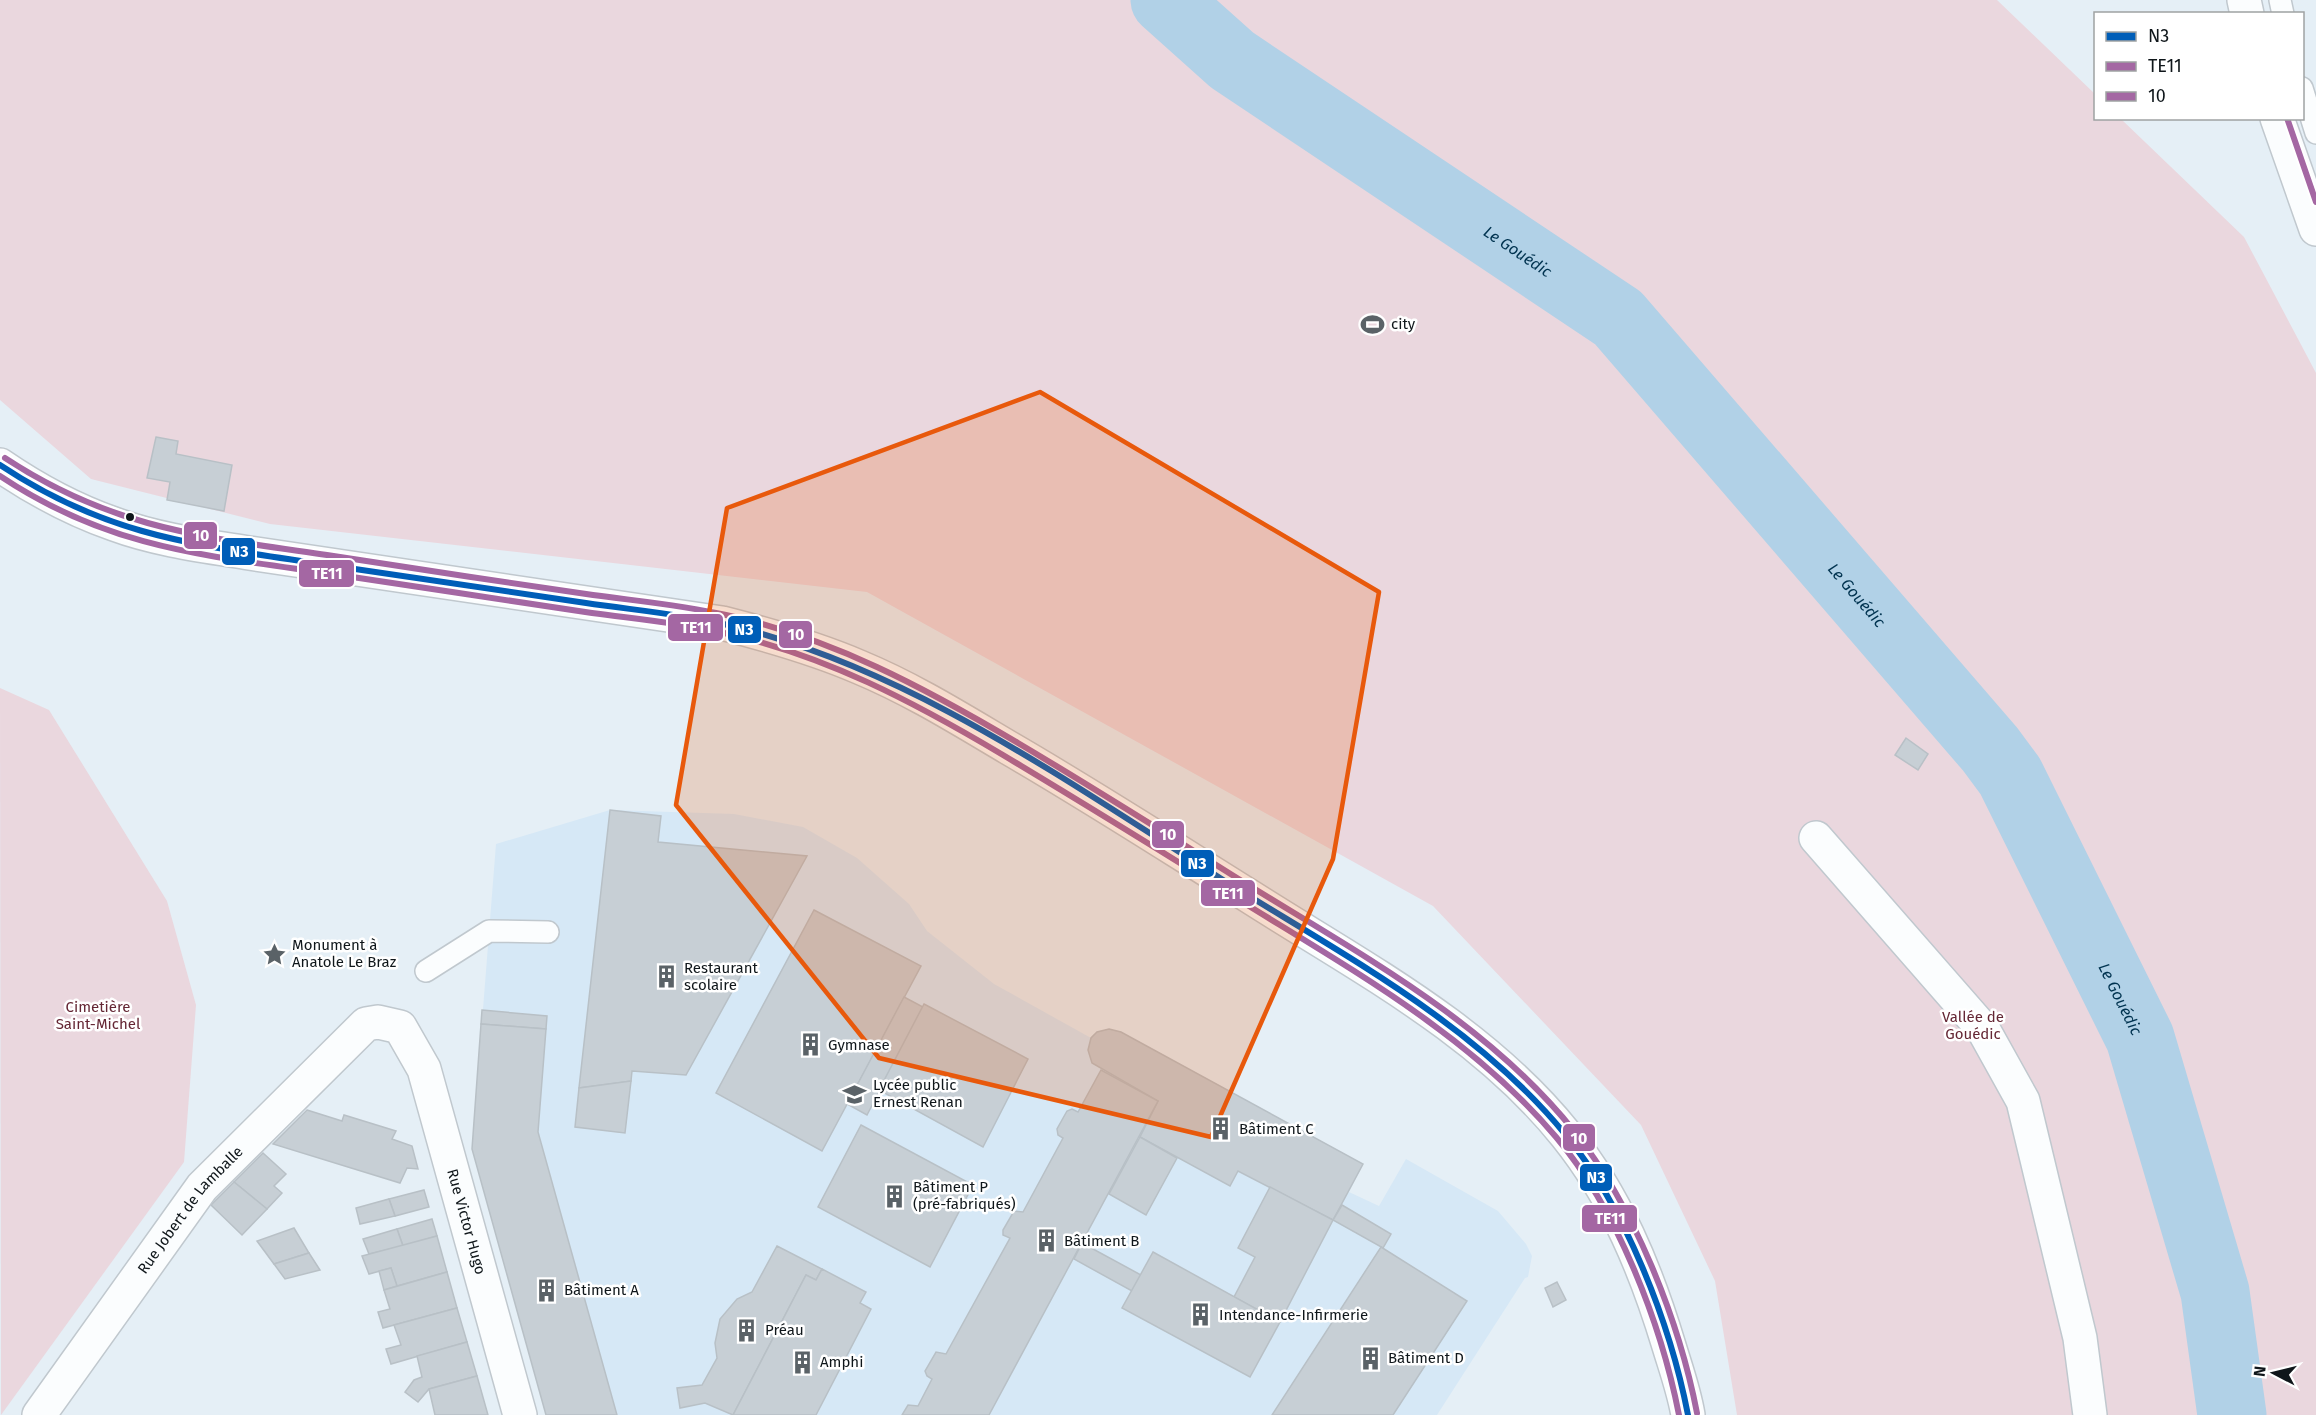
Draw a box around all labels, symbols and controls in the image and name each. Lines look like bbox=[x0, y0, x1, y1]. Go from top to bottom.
legend bbox=[2094, 12, 2304, 120]
text: N3 bbox=[2148, 25, 2169, 47]
text: TE11 bbox=[2148, 55, 2182, 77]
text: 10 bbox=[2148, 85, 2166, 107]
water label: Le Gouédic bbox=[1480, 222, 1556, 281]
sports icon: city bbox=[1360, 311, 1386, 337]
place label: city bbox=[1391, 315, 1416, 333]
unlabelled marker bbox=[124, 511, 136, 523]
line badge: 10 bbox=[183, 521, 218, 550]
text: 10 bbox=[193, 526, 209, 545]
line badge: N3 bbox=[221, 537, 256, 566]
text: N3 bbox=[230, 542, 248, 561]
line badge: TE11 bbox=[298, 559, 355, 588]
water label: Le Gouédic bbox=[1824, 559, 1890, 631]
text: TE11 bbox=[311, 564, 343, 583]
line badge: TE11 bbox=[667, 613, 724, 642]
line badge: N3 bbox=[727, 615, 762, 644]
text: TE11 bbox=[680, 618, 712, 637]
text: N3 bbox=[735, 620, 753, 639]
line badge: 10 bbox=[778, 620, 813, 649]
text: 10 bbox=[788, 625, 804, 644]
line badge: 10 bbox=[1151, 820, 1185, 849]
text: 10 bbox=[1160, 825, 1176, 844]
line badge: N3 bbox=[1180, 849, 1215, 878]
text: N3 bbox=[1188, 854, 1206, 873]
line badge: TE11 bbox=[1200, 879, 1256, 907]
text: TE11 bbox=[1212, 884, 1244, 903]
place label: Monument à Anatole Le Braz bbox=[292, 936, 397, 971]
place icon: Monument à Anatole Le Braz bbox=[261, 941, 287, 967]
place label: Restaurant scolaire bbox=[684, 959, 758, 994]
water label: Le Gouédic bbox=[2094, 960, 2146, 1039]
building icon: Restaurant scolaire bbox=[653, 964, 679, 990]
park label: Cimetière Saint-Michel bbox=[56, 998, 141, 1033]
park label: Vallée de Gouédic bbox=[1942, 1008, 2004, 1043]
building icon: Gymnase bbox=[797, 1032, 823, 1058]
place label: Gymnase bbox=[828, 1036, 890, 1054]
place label: Lycée public Ernest Renan bbox=[873, 1076, 963, 1111]
school or university icon: Lycée public Ernest Renan bbox=[842, 1081, 868, 1107]
building icon: Bâtiment C bbox=[1208, 1116, 1234, 1142]
place label: Bâtiment C bbox=[1239, 1120, 1314, 1138]
line badge: 10 bbox=[1562, 1123, 1596, 1152]
text: 10 bbox=[1571, 1129, 1587, 1148]
street label: Rue Jobert de Lamballe bbox=[134, 1142, 247, 1277]
line badge: N3 bbox=[1579, 1163, 1613, 1192]
street label: Rue Victor Hugo bbox=[443, 1167, 490, 1276]
text: N3 bbox=[1587, 1168, 1605, 1187]
place label: Bâtiment P (pré-fabriqués) bbox=[913, 1178, 1016, 1213]
building icon: Bâtiment P (pré-fabriqués) bbox=[882, 1183, 908, 1209]
line badge: TE11 bbox=[1581, 1204, 1638, 1233]
text: TE11 bbox=[1594, 1209, 1626, 1228]
building icon: Bâtiment B bbox=[1033, 1228, 1059, 1254]
place label: Bâtiment B bbox=[1064, 1232, 1139, 1250]
building icon: Bâtiment A bbox=[533, 1277, 559, 1303]
place label: Bâtiment A bbox=[564, 1281, 639, 1299]
building icon: Intendance-Infirmerie bbox=[1188, 1302, 1214, 1328]
place label: Intendance-Infirmerie bbox=[1219, 1306, 1368, 1324]
building icon: Préau bbox=[734, 1317, 760, 1343]
place label: Préau bbox=[765, 1321, 804, 1339]
north arrow bbox=[2244, 1343, 2304, 1403]
building icon: Bâtiment D bbox=[1357, 1345, 1383, 1371]
building icon: Amphi bbox=[789, 1349, 815, 1375]
place label: Bâtiment D bbox=[1388, 1349, 1464, 1367]
place label: Amphi bbox=[820, 1353, 863, 1371]
text: N bbox=[2250, 1365, 2270, 1378]

